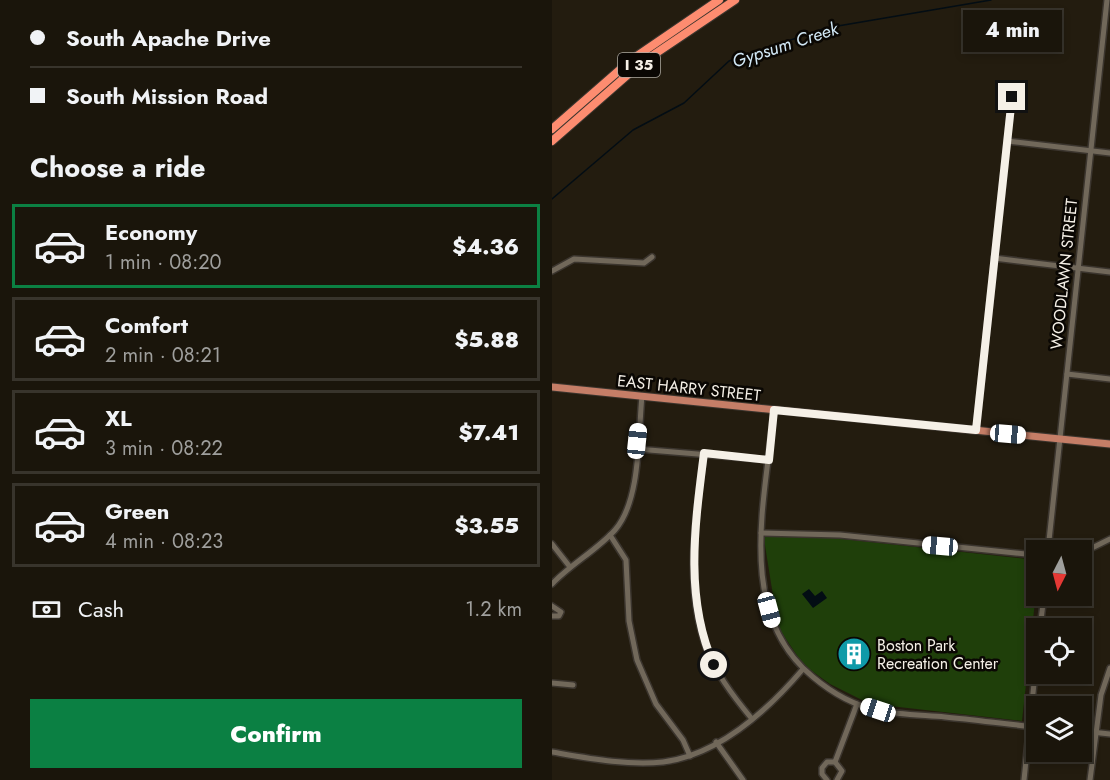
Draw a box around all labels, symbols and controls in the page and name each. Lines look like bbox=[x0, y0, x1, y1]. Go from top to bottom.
callout: 4 min bbox=[962, 10, 1062, 52]
water label: Gypsum Creek bbox=[729, 15, 843, 74]
text: 4 min bbox=[985, 16, 1040, 45]
text: South Apache Drive bbox=[66, 22, 271, 54]
road number: I 35 bbox=[618, 53, 660, 77]
text: South Mission Road bbox=[66, 80, 268, 112]
route end bbox=[998, 83, 1025, 110]
text: Choose a ride bbox=[30, 148, 205, 187]
street label: WOODLAWN STREET bbox=[1045, 197, 1083, 351]
text: Economy bbox=[105, 216, 197, 248]
icon: car bbox=[33, 219, 87, 273]
text: $4.36 bbox=[452, 230, 519, 262]
text: 1 min · 08:20 bbox=[105, 248, 222, 277]
text: Comfort bbox=[105, 309, 188, 341]
icon: car bbox=[33, 312, 87, 366]
text: $5.88 bbox=[454, 323, 519, 355]
text: 2 min · 08:21 bbox=[105, 341, 221, 370]
street label: EAST HARRY STREET bbox=[616, 369, 762, 407]
text: XL bbox=[105, 402, 132, 434]
icon: car bbox=[33, 405, 87, 459]
text: $7.41 bbox=[459, 416, 519, 448]
car bbox=[626, 422, 648, 460]
car bbox=[989, 423, 1027, 445]
text: 3 min · 08:22 bbox=[105, 434, 223, 463]
text: Green bbox=[105, 495, 169, 527]
icon: car bbox=[33, 498, 87, 552]
text: $3.55 bbox=[455, 509, 519, 541]
text: 4 min · 08:23 bbox=[105, 527, 223, 556]
car bbox=[921, 535, 959, 557]
north arrow bbox=[1026, 540, 1092, 606]
map controls bbox=[1026, 540, 1092, 762]
car bbox=[756, 590, 782, 630]
icon: cash bbox=[30, 593, 63, 626]
text: Cash bbox=[78, 593, 124, 625]
text: 1.2 km bbox=[465, 595, 522, 624]
button: locate bbox=[1026, 618, 1092, 684]
place label: Boston Park Recreation Center bbox=[877, 634, 999, 675]
building icon: Boston Park Recreation Center bbox=[836, 636, 872, 672]
route start bbox=[700, 651, 727, 678]
car bbox=[858, 696, 898, 724]
button: layers bbox=[1026, 696, 1092, 762]
button: Confirm bbox=[30, 699, 522, 768]

